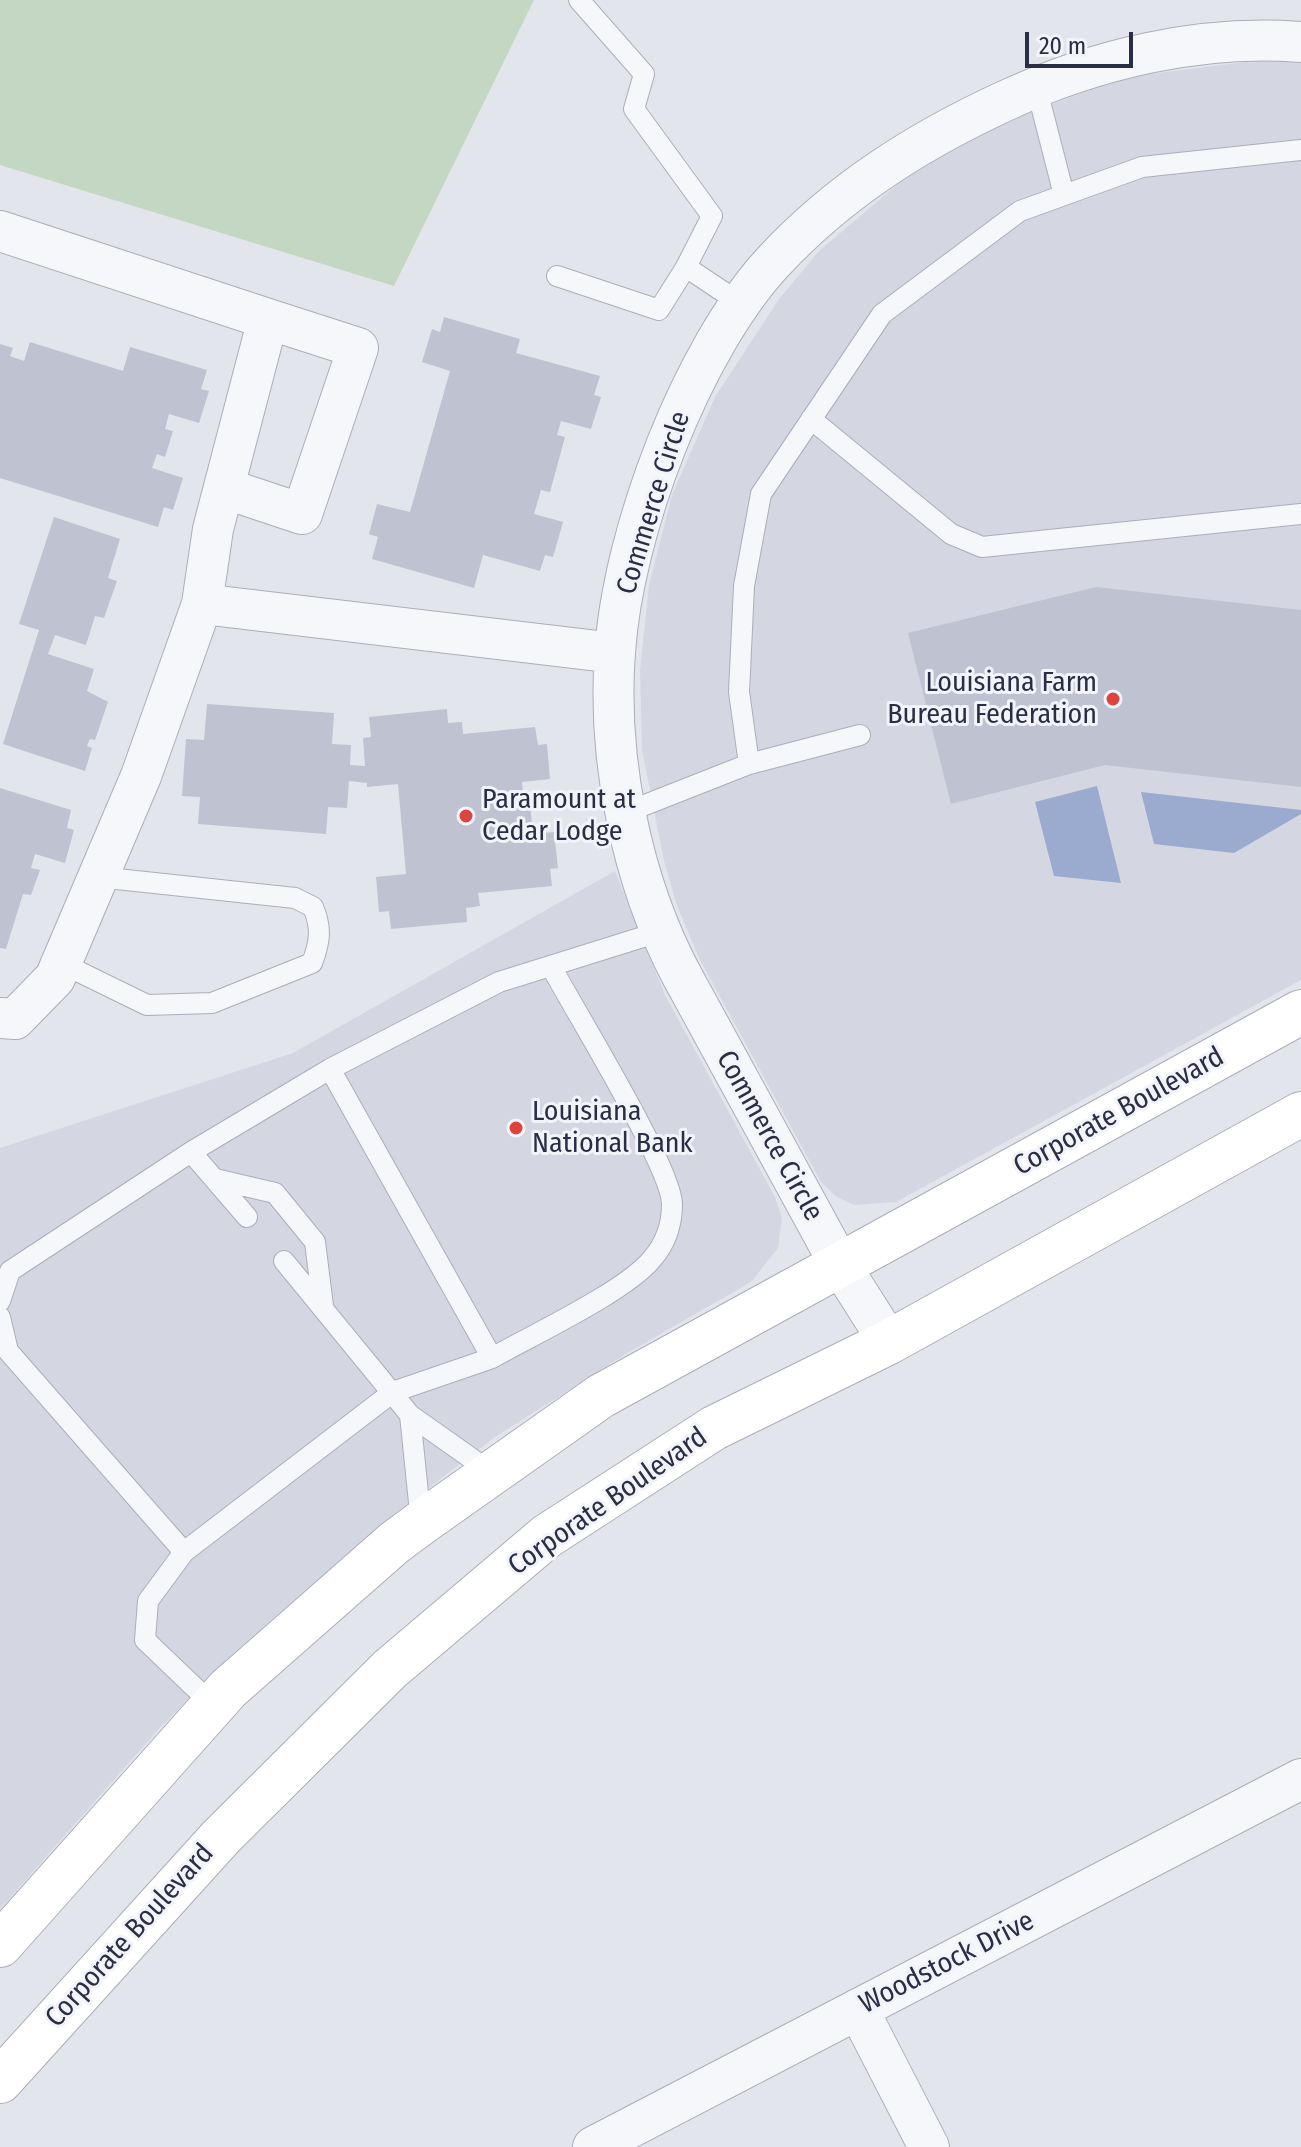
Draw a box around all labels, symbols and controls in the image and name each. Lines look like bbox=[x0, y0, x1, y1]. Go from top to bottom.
scale bar bbox=[1029, 16, 1137, 66]
text: 20 m bbox=[1039, 32, 1086, 60]
street label: Commerce Circle bbox=[610, 407, 698, 599]
place label: Louisiana Farm Bureau Federation bbox=[887, 666, 1097, 732]
marker: Louisiana Farm Bureau Federation bbox=[1104, 690, 1122, 708]
place label: Paramount at Cedar Lodge bbox=[482, 783, 636, 849]
marker: Paramount at Cedar Lodge bbox=[457, 807, 475, 825]
street label: Corporate Boulevard bbox=[1008, 1040, 1230, 1184]
street label: Commerce Circle bbox=[708, 1045, 830, 1227]
place label: Louisiana National Bank bbox=[532, 1095, 693, 1161]
marker: Louisiana National Bank bbox=[507, 1119, 525, 1137]
street label: Corporate Boulevard bbox=[502, 1421, 714, 1583]
street label: Corporate Boulevard bbox=[39, 1837, 221, 2035]
street label: Woodstock Drive bbox=[854, 1905, 1040, 2021]

